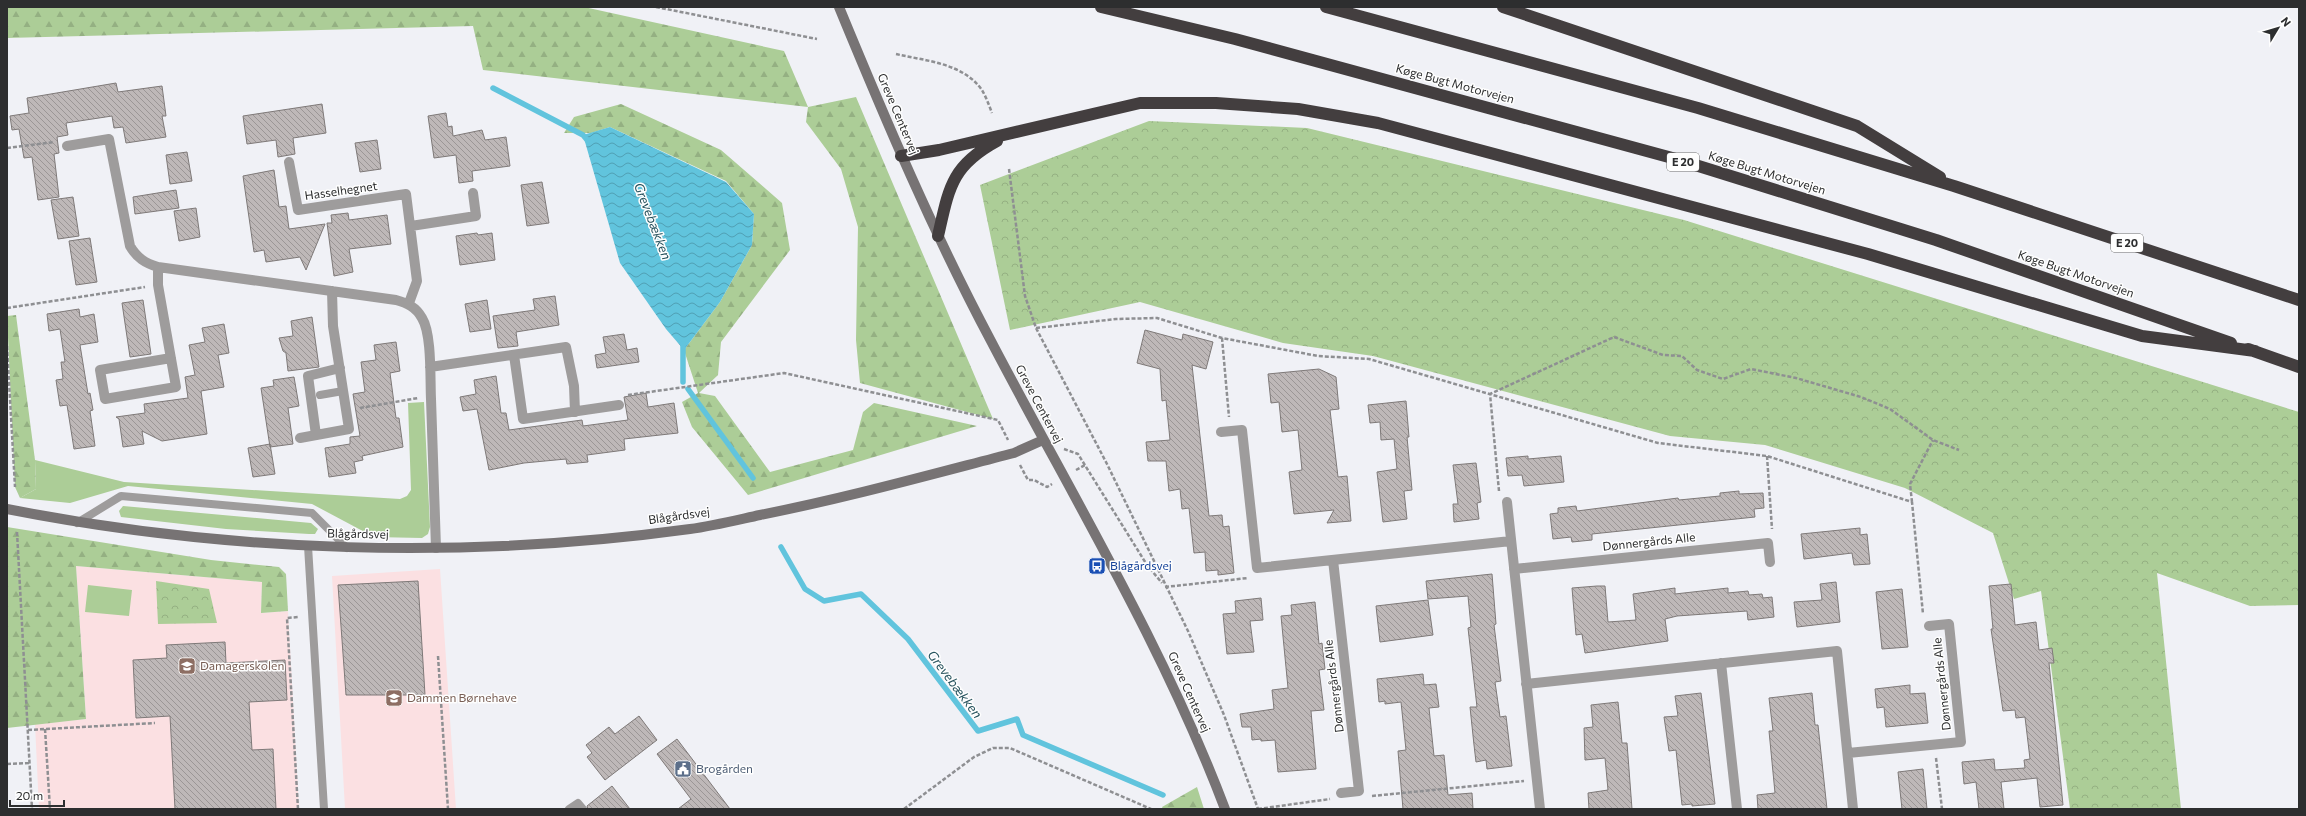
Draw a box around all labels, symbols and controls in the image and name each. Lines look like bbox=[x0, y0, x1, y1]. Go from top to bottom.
north arrow bbox=[2258, 8, 2298, 48]
text: N bbox=[2279, 14, 2294, 29]
street label: Køge Bugt Motorvejen bbox=[1395, 61, 1516, 106]
street label: Greve Centervej bbox=[876, 71, 922, 156]
street label: Køge Bugt Motorvejen bbox=[1707, 148, 1828, 197]
road number: E 20 bbox=[1667, 153, 1699, 171]
street label: Hasselhegnet bbox=[304, 178, 378, 202]
water label: Grevebækken bbox=[631, 180, 675, 262]
road number: E 20 bbox=[2111, 234, 2143, 252]
street label: Køge Bugt Motorvejen bbox=[2016, 247, 2136, 300]
street label: Greve Centervej bbox=[1013, 362, 1066, 445]
street label: Blågårdsvej bbox=[647, 504, 710, 526]
street label: Blågårdsvej bbox=[327, 525, 389, 541]
street label: Dønnergårds Alle bbox=[1602, 529, 1696, 553]
bus stop icon: Blågårdsvej bbox=[1087, 556, 1107, 576]
place label: Blågårdsvej bbox=[1110, 558, 1172, 572]
street label: Dønnergårds Alle bbox=[1929, 637, 1953, 731]
street label: Dønnergårds Alle bbox=[1320, 639, 1346, 733]
water label: Grevebækken bbox=[924, 647, 986, 721]
street label: Greve Centervej bbox=[1166, 649, 1214, 734]
school or university icon: Damagerskolen bbox=[177, 656, 197, 676]
place label: Damagerskolen bbox=[200, 658, 284, 672]
school or university icon: Dammen Børnehave bbox=[384, 688, 404, 708]
place label: Dammen Børnehave bbox=[407, 690, 517, 704]
public building icon: Brogården bbox=[673, 759, 693, 779]
place label: Brogården bbox=[696, 761, 753, 775]
scale bar bbox=[10, 782, 64, 808]
text: 20 m bbox=[16, 788, 43, 802]

